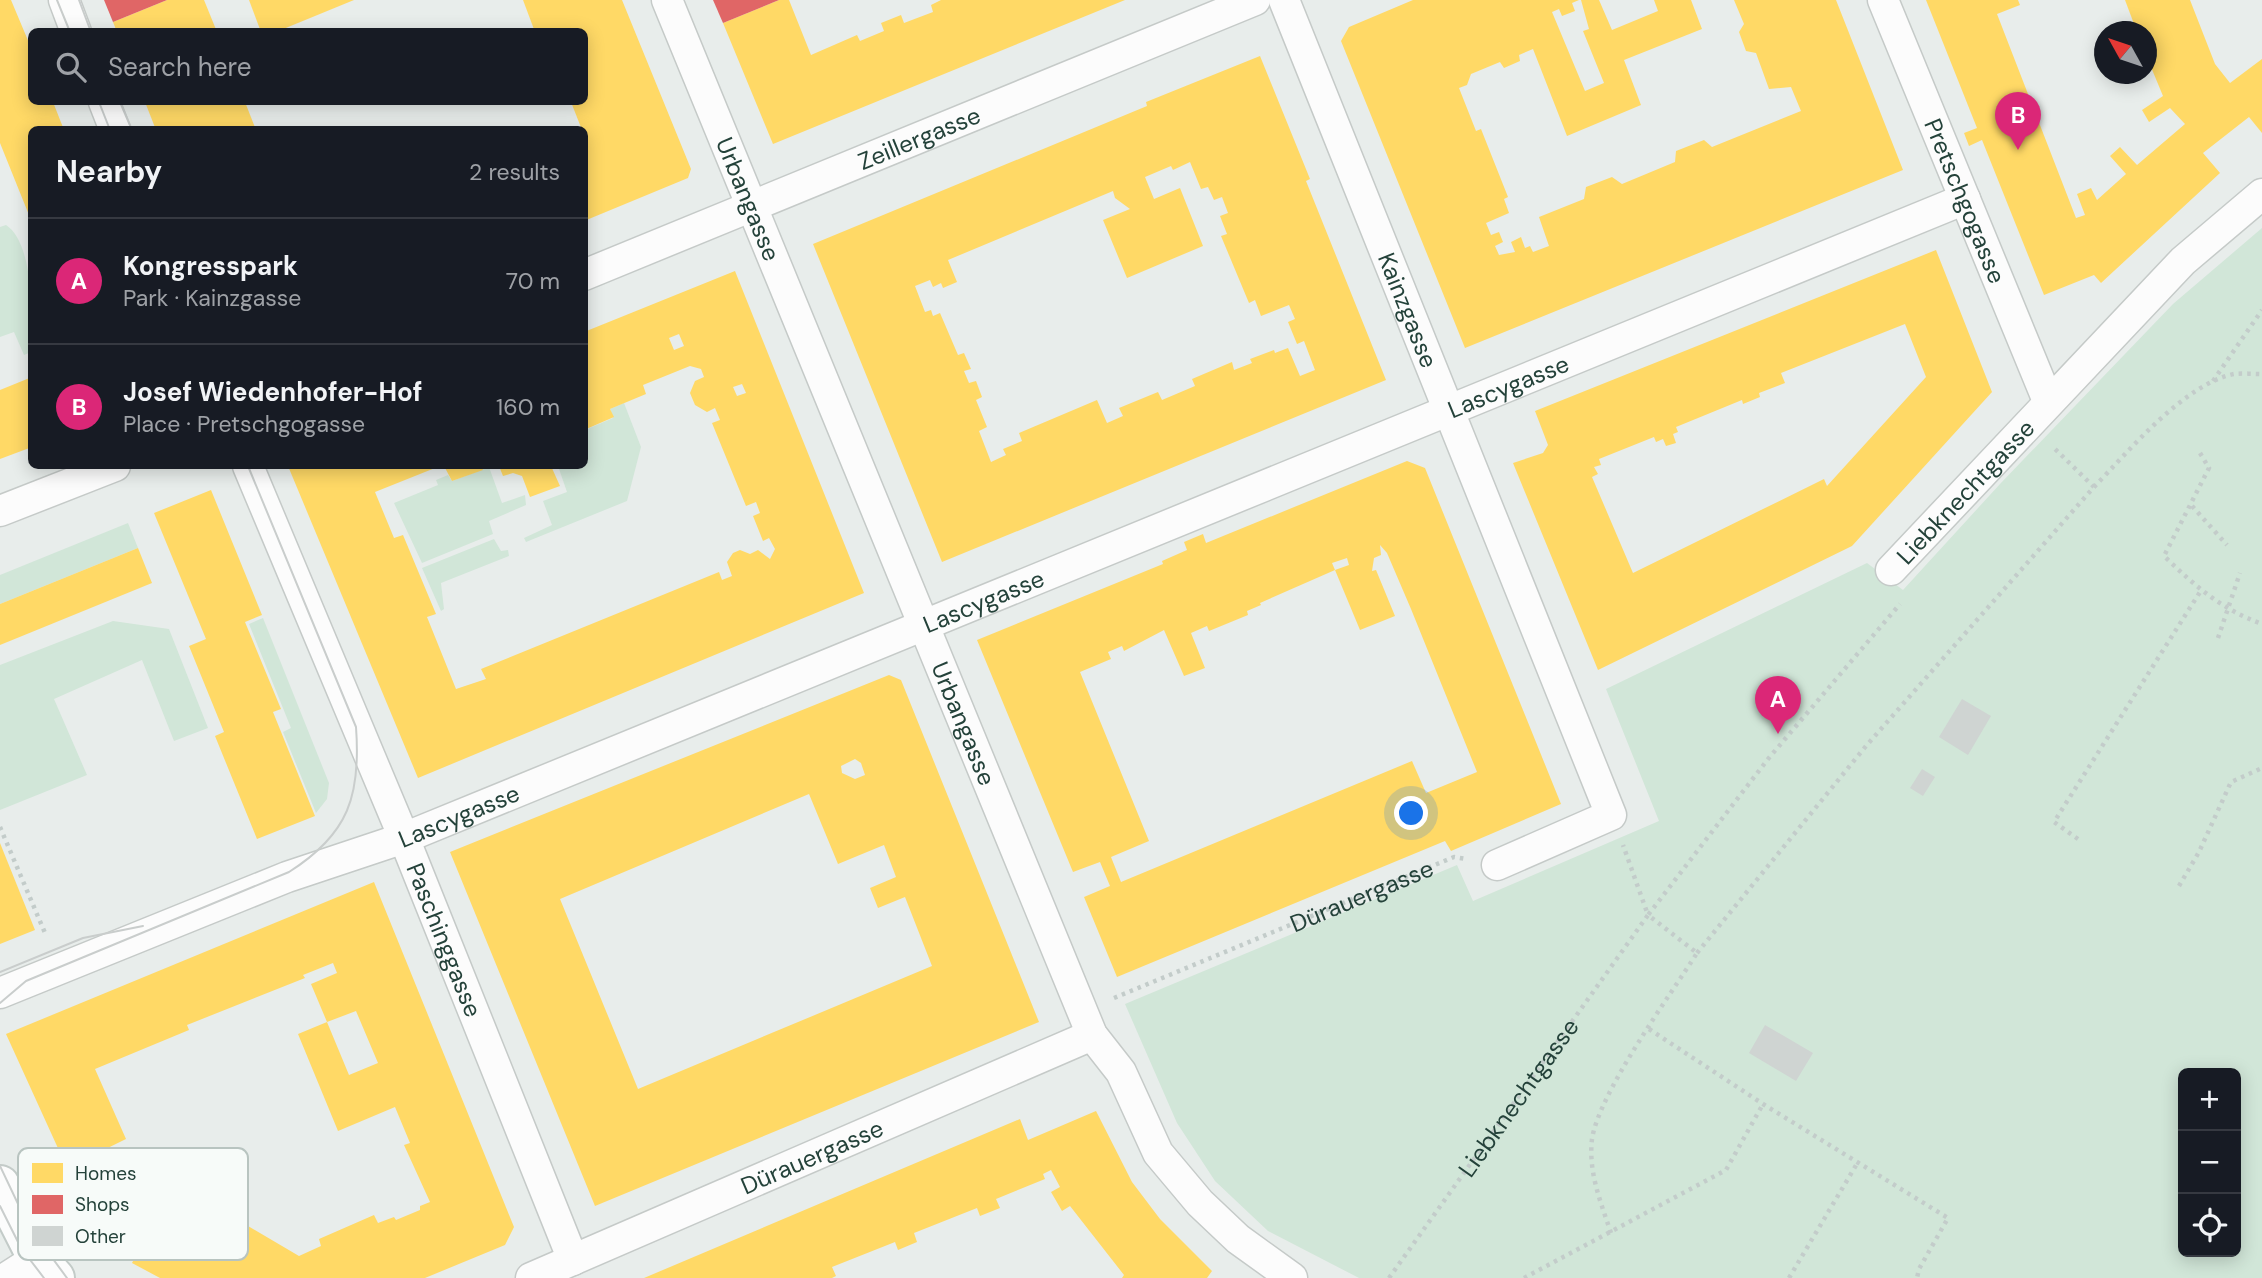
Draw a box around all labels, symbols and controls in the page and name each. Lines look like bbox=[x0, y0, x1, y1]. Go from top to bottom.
north arrow bbox=[2094, 21, 2157, 84]
search box bbox=[28, 28, 588, 105]
icon: search bbox=[52, 48, 90, 86]
text: Search here bbox=[108, 50, 251, 84]
pin: B bbox=[1995, 92, 2041, 150]
street label: Zeillergasse bbox=[853, 99, 985, 177]
street label: Pretschgogasse bbox=[1918, 114, 2013, 288]
street label: Urbangasse bbox=[709, 133, 788, 265]
text: Nearby bbox=[56, 152, 162, 191]
text: 2 results bbox=[469, 157, 560, 187]
street label: Kainzgasse bbox=[1371, 248, 1445, 372]
text: Kongresspark bbox=[123, 249, 298, 283]
text: A bbox=[71, 266, 87, 296]
text: 70 m bbox=[506, 266, 560, 296]
text: Park · Kainzgasse bbox=[123, 283, 301, 313]
street label: Lascygasse bbox=[1443, 347, 1573, 425]
text: Josef Wiedenhofer-Hof bbox=[123, 375, 423, 409]
text: B bbox=[72, 392, 86, 422]
text: 160 m bbox=[496, 392, 560, 422]
text: Place · Pretschgogasse bbox=[123, 409, 365, 439]
street label: Liebknechtgasse bbox=[1889, 413, 2041, 570]
street label: Lascygasse bbox=[918, 562, 1049, 639]
street label: Urbangasse bbox=[925, 657, 1003, 790]
pin: A bbox=[1755, 676, 1801, 734]
street label: Lascygasse bbox=[393, 777, 524, 854]
your location bbox=[1394, 796, 1428, 830]
street label: Dürauergasse bbox=[1285, 852, 1438, 939]
street label: Paschinggasse bbox=[400, 858, 489, 1021]
street label: Liebknechtgasse bbox=[1451, 1012, 1585, 1183]
map controls bbox=[2178, 1068, 2241, 1257]
button: + bbox=[2178, 1068, 2241, 1131]
street label: Dürauergasse bbox=[736, 1112, 888, 1201]
button: − bbox=[2178, 1131, 2241, 1194]
legend bbox=[18, 1148, 248, 1260]
text: Homes bbox=[75, 1161, 136, 1186]
text: Shops bbox=[75, 1192, 130, 1217]
button: locate bbox=[2178, 1194, 2241, 1257]
text: Other bbox=[75, 1224, 126, 1249]

